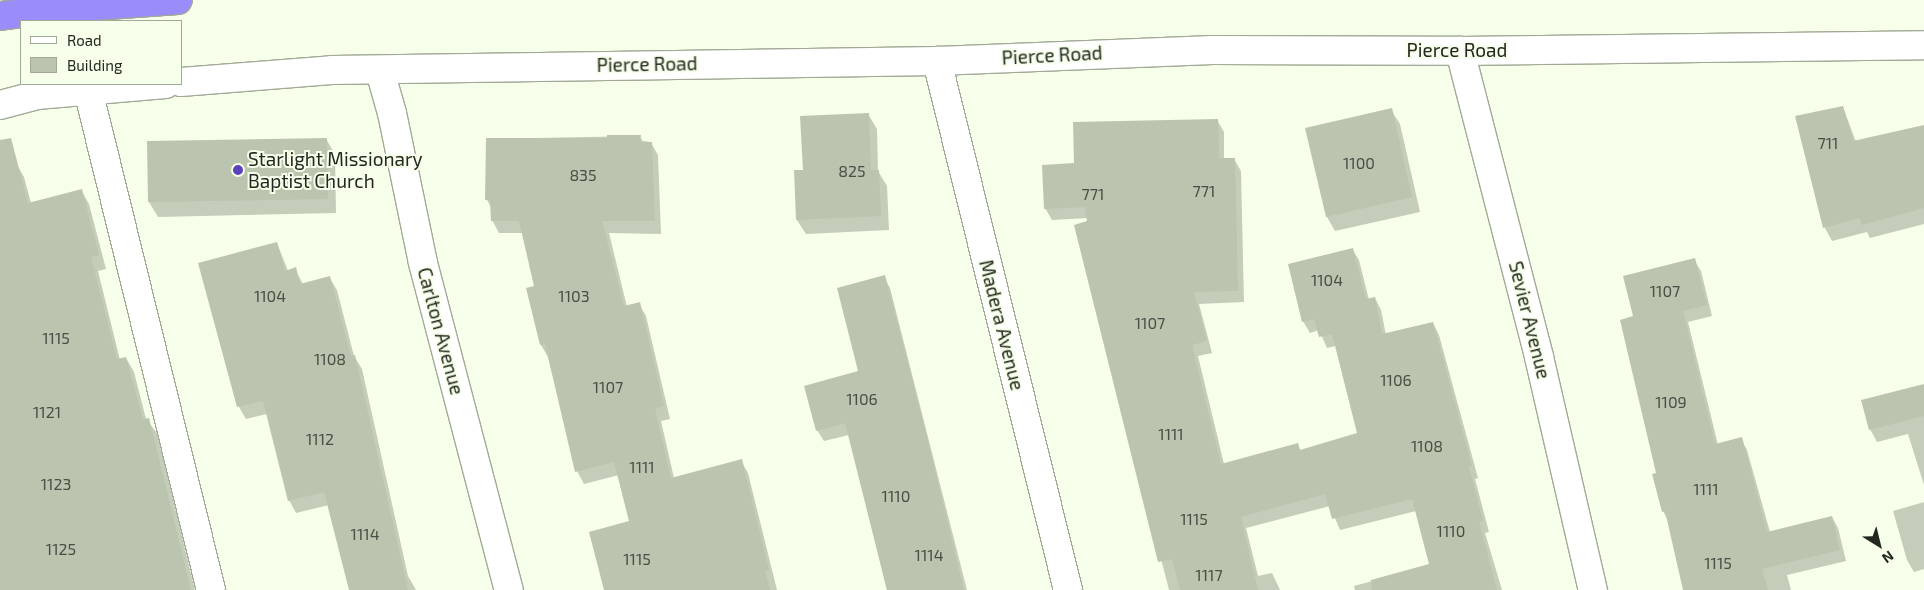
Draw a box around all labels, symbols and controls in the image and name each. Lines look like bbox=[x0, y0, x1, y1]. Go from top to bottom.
legend bbox=[20, 20, 182, 85]
text: Road bbox=[67, 31, 102, 49]
street label: Pierce Road bbox=[1407, 39, 1507, 61]
street label: Pierce Road bbox=[1001, 41, 1103, 69]
street label: Pierce Road bbox=[596, 52, 698, 76]
text: Building bbox=[67, 56, 122, 74]
house number: 711 bbox=[1818, 133, 1838, 153]
place label: Starlight Missionary Baptist Church bbox=[248, 148, 423, 192]
house number: 1100 bbox=[1343, 153, 1375, 173]
house number: 825 bbox=[838, 161, 866, 181]
marker: Starlight Missionary Baptist Church bbox=[232, 164, 244, 176]
house number: 835 bbox=[569, 165, 597, 185]
house number: 771 bbox=[1193, 181, 1215, 201]
house number: 771 bbox=[1082, 184, 1104, 204]
street label: Madera Avenue bbox=[975, 257, 1029, 393]
street label: Sevier Avenue bbox=[1504, 258, 1556, 382]
street label: Carlton Avenue bbox=[413, 265, 469, 397]
house number: 1104 bbox=[1311, 270, 1343, 290]
house number: 1107 bbox=[1650, 281, 1680, 301]
house number: 1104 bbox=[254, 286, 286, 306]
house number: 1103 bbox=[558, 286, 590, 306]
house number: 1107 bbox=[1135, 313, 1165, 333]
house number: 1115 bbox=[42, 328, 70, 348]
house number: 1108 bbox=[314, 349, 346, 369]
house number: 1106 bbox=[1380, 370, 1412, 390]
house number: 1107 bbox=[593, 377, 623, 397]
house number: 1106 bbox=[846, 389, 878, 409]
house number: 1109 bbox=[1655, 392, 1687, 412]
house number: 1121 bbox=[33, 402, 61, 422]
house number: 1111 bbox=[1158, 424, 1184, 444]
house number: 1112 bbox=[306, 429, 334, 449]
house number: 1108 bbox=[1411, 436, 1443, 456]
house number: 1111 bbox=[629, 457, 655, 477]
house number: 1123 bbox=[41, 474, 71, 494]
house number: 1111 bbox=[1693, 479, 1719, 499]
house number: 1110 bbox=[882, 486, 910, 506]
house number: 1115 bbox=[1180, 509, 1208, 529]
north arrow bbox=[1854, 520, 1904, 570]
house number: 1110 bbox=[1437, 521, 1465, 541]
house number: 1114 bbox=[351, 524, 379, 544]
house number: 1125 bbox=[46, 539, 76, 559]
house number: 1114 bbox=[915, 545, 943, 565]
text: N bbox=[1879, 548, 1897, 567]
house number: 1115 bbox=[623, 549, 651, 569]
house number: 1115 bbox=[1704, 553, 1732, 573]
house number: 1117 bbox=[1195, 565, 1223, 585]

